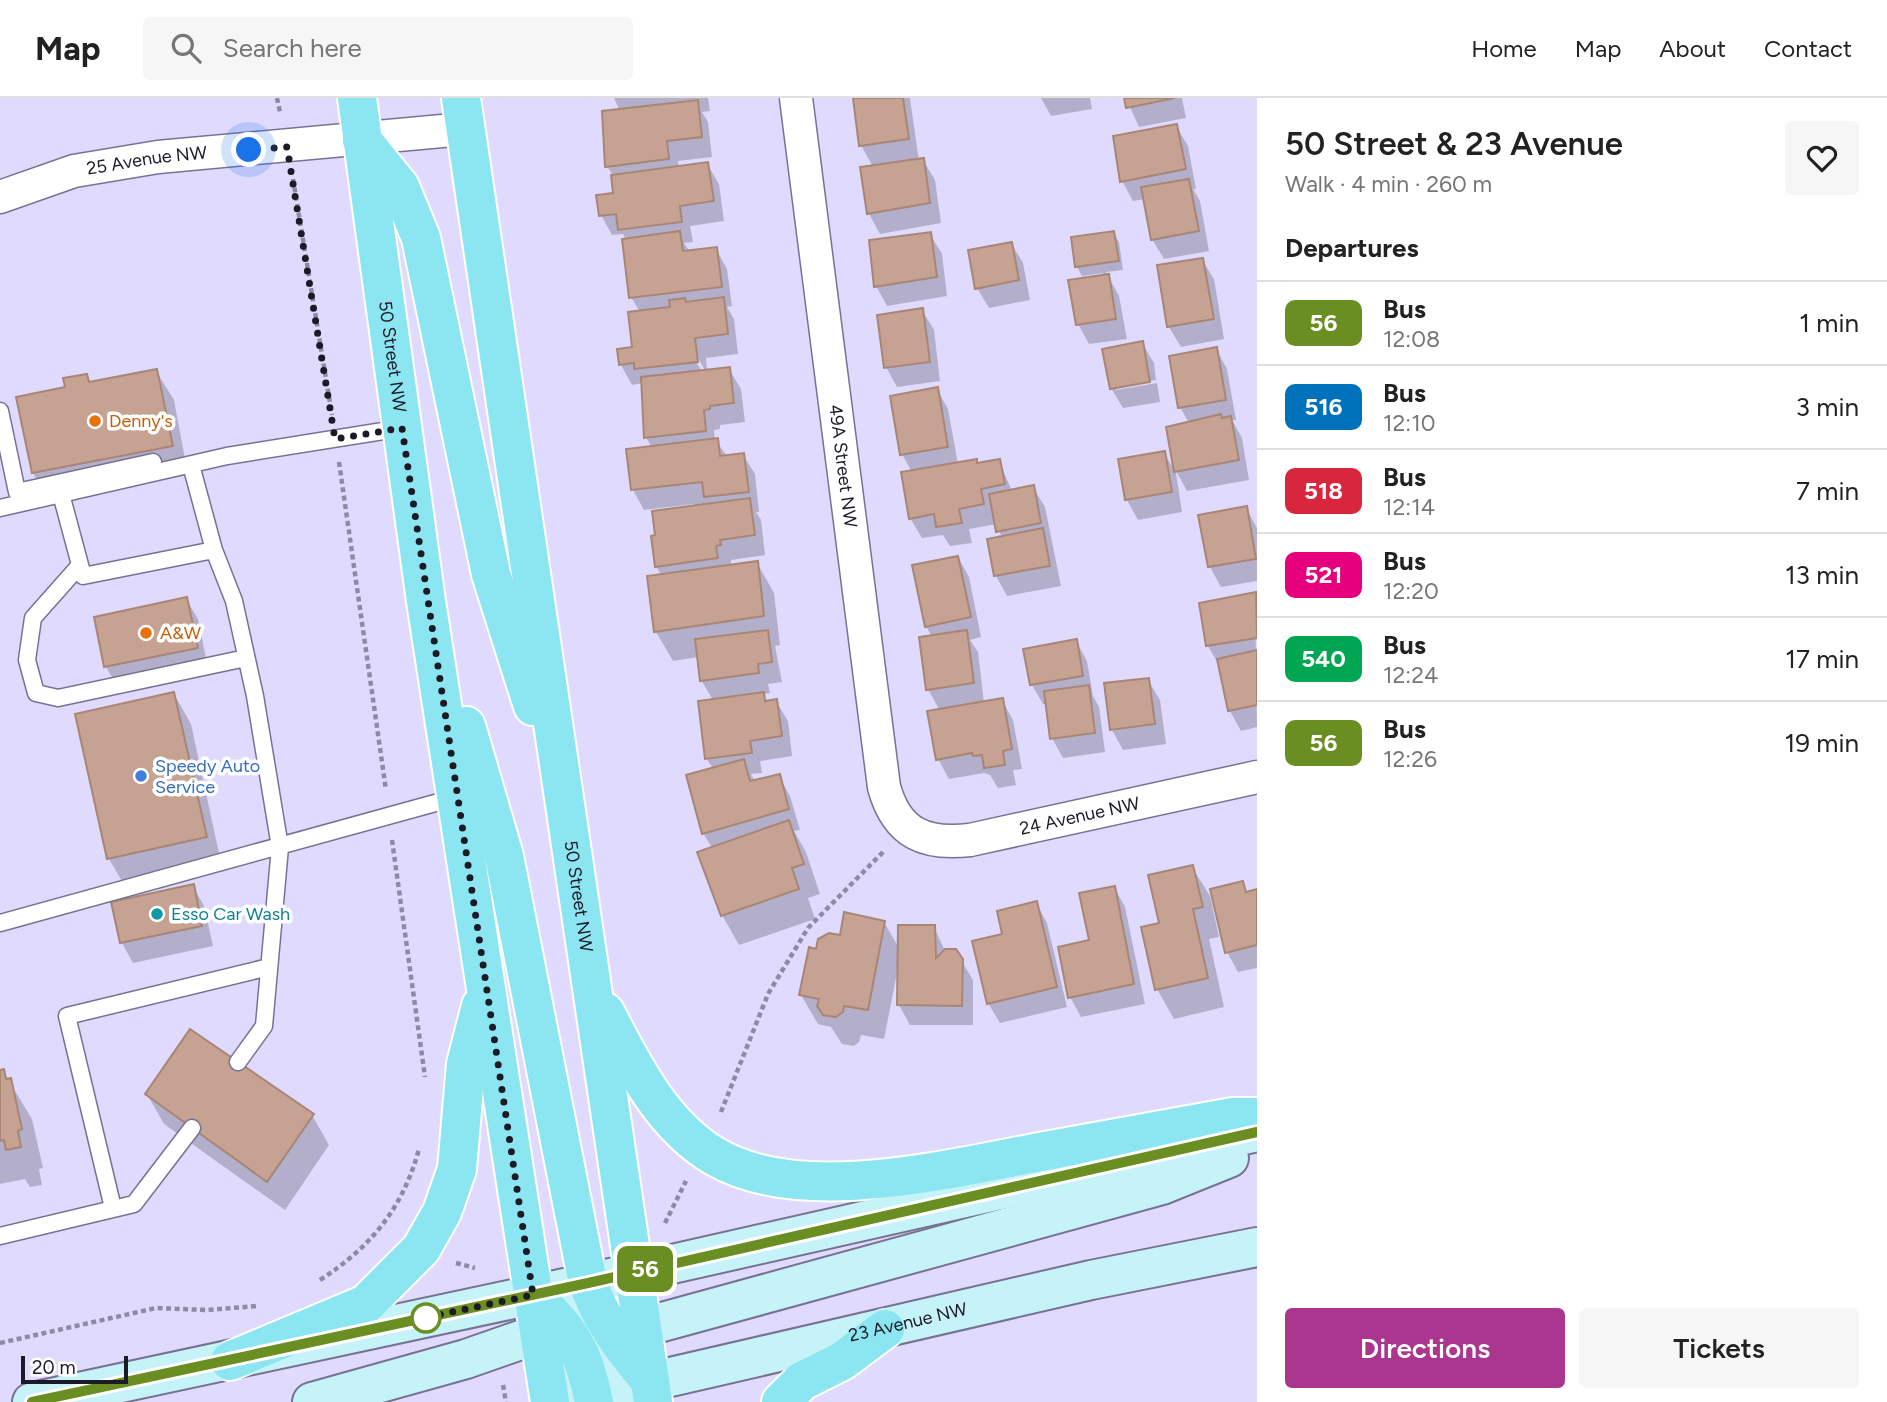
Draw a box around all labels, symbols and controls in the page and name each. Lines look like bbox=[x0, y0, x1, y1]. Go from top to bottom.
search box bbox=[143, 17, 633, 80]
text: Map bbox=[35, 29, 101, 68]
icon: search bbox=[167, 29, 205, 67]
text: Search here bbox=[223, 32, 362, 64]
text: Home bbox=[1471, 34, 1537, 63]
text: Map bbox=[1575, 34, 1621, 63]
text: About bbox=[1659, 34, 1726, 63]
text: Contact bbox=[1764, 34, 1852, 63]
button: heart bbox=[1785, 121, 1859, 195]
text: 50 Street & 23 Avenue bbox=[1285, 124, 1623, 163]
your location bbox=[231, 132, 266, 167]
street label: 25 Avenue NW bbox=[85, 142, 209, 180]
text: Walk · 4 min · 260 m bbox=[1285, 170, 1492, 198]
text: Departures bbox=[1285, 232, 1419, 264]
text: Bus bbox=[1383, 293, 1426, 325]
street label: 50 Street NW bbox=[374, 299, 411, 414]
text: 1 min bbox=[1799, 307, 1859, 339]
text: 56 bbox=[1310, 308, 1337, 337]
text: 12:08 bbox=[1383, 325, 1440, 353]
text: Bus bbox=[1383, 377, 1426, 409]
text: 3 min bbox=[1796, 391, 1859, 423]
text: 516 bbox=[1305, 392, 1343, 421]
street label: 49A Street NW bbox=[824, 403, 862, 530]
text: 12:10 bbox=[1383, 409, 1435, 437]
place label: Denny's bbox=[109, 410, 173, 432]
marker: Denny's bbox=[87, 413, 103, 429]
text: Bus bbox=[1383, 461, 1426, 493]
text: 7 min bbox=[1796, 475, 1859, 507]
text: 518 bbox=[1304, 476, 1343, 505]
text: 12:14 bbox=[1383, 493, 1435, 521]
text: Bus bbox=[1383, 545, 1426, 577]
text: 13 min bbox=[1785, 559, 1859, 591]
text: 521 bbox=[1305, 560, 1342, 589]
text: 12:20 bbox=[1383, 577, 1439, 605]
place label: A&W bbox=[160, 622, 202, 644]
marker: A&W bbox=[138, 625, 154, 641]
text: Bus bbox=[1383, 629, 1426, 661]
text: 17 min bbox=[1785, 643, 1859, 675]
text: 540 bbox=[1301, 644, 1346, 673]
text: 12:24 bbox=[1383, 661, 1438, 689]
text: Bus bbox=[1383, 713, 1426, 745]
text: 19 min bbox=[1784, 727, 1859, 759]
text: 56 bbox=[1310, 728, 1337, 757]
text: 12:26 bbox=[1383, 745, 1437, 773]
place label: Speedy Auto Service bbox=[155, 755, 260, 798]
marker: Speedy Auto Service bbox=[133, 768, 149, 784]
street label: 24 Avenue NW bbox=[1018, 792, 1142, 840]
street label: 50 Street NW bbox=[559, 839, 598, 954]
place label: Esso Car Wash bbox=[171, 903, 290, 925]
marker: Esso Car Wash bbox=[149, 906, 165, 922]
line badge: 56 bbox=[614, 1246, 676, 1292]
text: 56 bbox=[631, 1254, 659, 1283]
street label: 23 Avenue NW bbox=[847, 1298, 970, 1347]
unlabelled marker bbox=[411, 1303, 441, 1333]
button: Directions bbox=[1285, 1308, 1565, 1388]
button: Tickets bbox=[1579, 1308, 1859, 1388]
scale bar bbox=[21, 1353, 128, 1385]
text: 20 m bbox=[32, 1356, 76, 1379]

